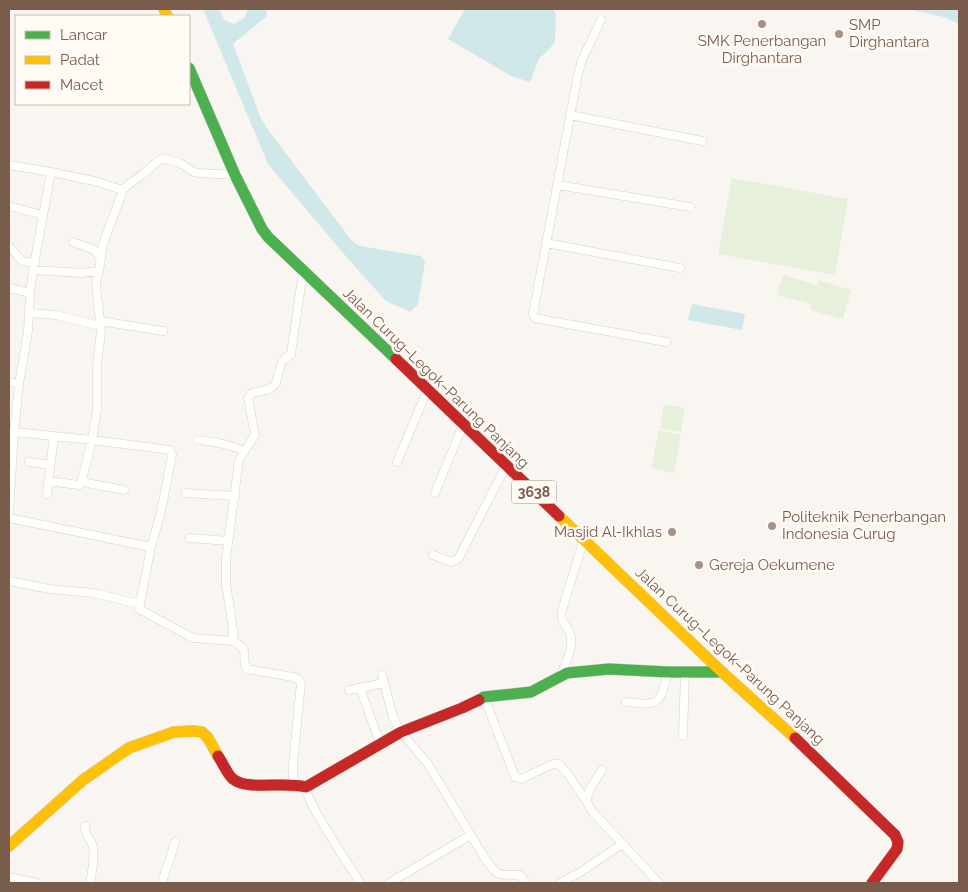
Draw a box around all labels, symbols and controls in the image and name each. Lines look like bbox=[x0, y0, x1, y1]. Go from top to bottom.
legend bbox=[15, 15, 190, 105]
place label: SMP Dirghantara bbox=[849, 16, 930, 51]
marker: SMK Penerbangan Dirghantara bbox=[756, 18, 768, 30]
text: Lancar bbox=[60, 26, 108, 44]
marker: SMP Dirghantara bbox=[833, 28, 845, 40]
place label: SMK Penerbangan Dirghantara bbox=[698, 32, 826, 67]
text: Padat bbox=[60, 51, 100, 69]
text: Macet bbox=[60, 76, 103, 94]
street label: Jalan Curug–Legok–Parung Panjang bbox=[339, 284, 533, 472]
road number: 3638 bbox=[512, 481, 556, 504]
place label: Politeknik Penerbangan Indonesia Curug bbox=[782, 508, 946, 543]
marker: Politeknik Penerbangan Indonesia Curug bbox=[766, 520, 778, 532]
place label: Masjid Al-Ikhlas bbox=[554, 523, 662, 541]
marker: Masjid Al-Ikhlas bbox=[666, 526, 678, 538]
place label: Gereja Oekumene bbox=[709, 556, 835, 574]
marker: Gereja Oekumene bbox=[693, 559, 705, 571]
street label: Jalan Curug–Legok–Parung Panjang bbox=[632, 564, 828, 748]

